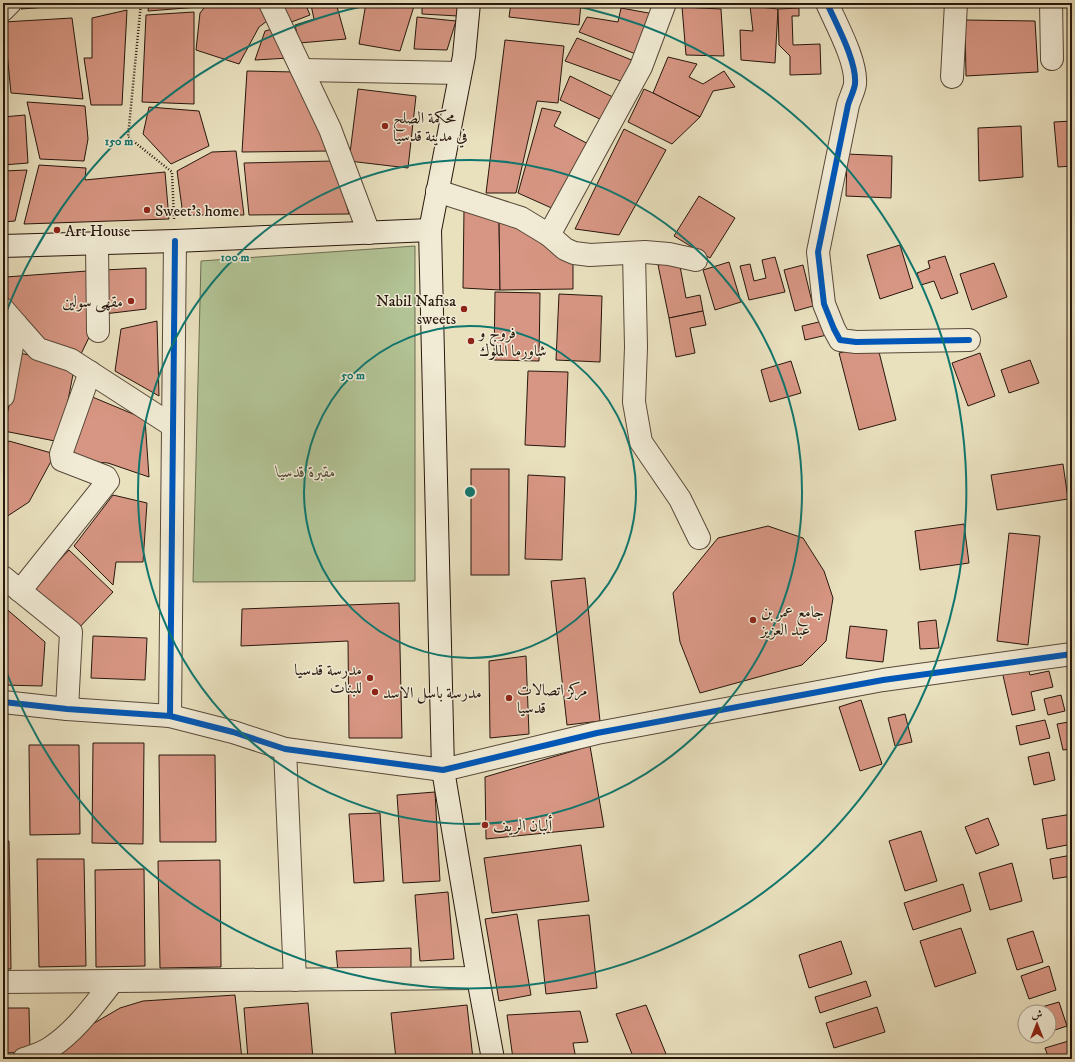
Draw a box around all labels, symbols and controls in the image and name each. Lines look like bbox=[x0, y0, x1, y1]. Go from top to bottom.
place label: محكمة الصلح في مدينة قدسيا bbox=[393, 108, 467, 148]
marker: محكمة الصلح في مدينة قدسيا bbox=[380, 121, 390, 131]
text: 150 m bbox=[105, 134, 133, 149]
place label: Sweet's home bbox=[155, 201, 240, 221]
marker: Sweet's home bbox=[142, 205, 152, 215]
place label: Art House bbox=[65, 221, 131, 241]
marker: Art House bbox=[52, 225, 62, 235]
text: 100 m bbox=[221, 250, 249, 265]
place label: Nabil Nafisa sweets bbox=[376, 291, 456, 329]
place label: مقهى سولين bbox=[62, 292, 123, 313]
marker: مقهى سولين bbox=[126, 296, 136, 306]
marker: Nabil Nafisa sweets bbox=[459, 304, 469, 314]
place label: فروج و شاورما الملوك bbox=[477, 323, 547, 361]
marker: فروج و شاورما الملوك bbox=[466, 336, 476, 346]
text: 50 m bbox=[340, 368, 365, 383]
park label: مقبرة قدسيا bbox=[274, 462, 336, 482]
centre of rings bbox=[463, 485, 477, 499]
place label: جامع عمر بن عبد العزيز bbox=[759, 602, 824, 640]
marker: جامع عمر بن عبد العزيز bbox=[748, 615, 758, 625]
place label: مدرسة قدسيا للبنات bbox=[294, 660, 362, 698]
marker: مدرسة قدسيا للبنات bbox=[365, 673, 375, 683]
place label: مركز اتصالات قدسيا bbox=[517, 680, 588, 718]
place label: مدرسة باسل الاسد bbox=[383, 683, 482, 704]
marker: مدرسة باسل الاسد bbox=[370, 687, 380, 697]
marker: مركز اتصالات قدسيا bbox=[504, 693, 514, 703]
place label: ألبان الريف bbox=[493, 814, 553, 836]
marker: ألبان الريف bbox=[480, 820, 490, 830]
north arrow bbox=[1017, 1004, 1057, 1044]
text: ش bbox=[1032, 1008, 1043, 1022]

